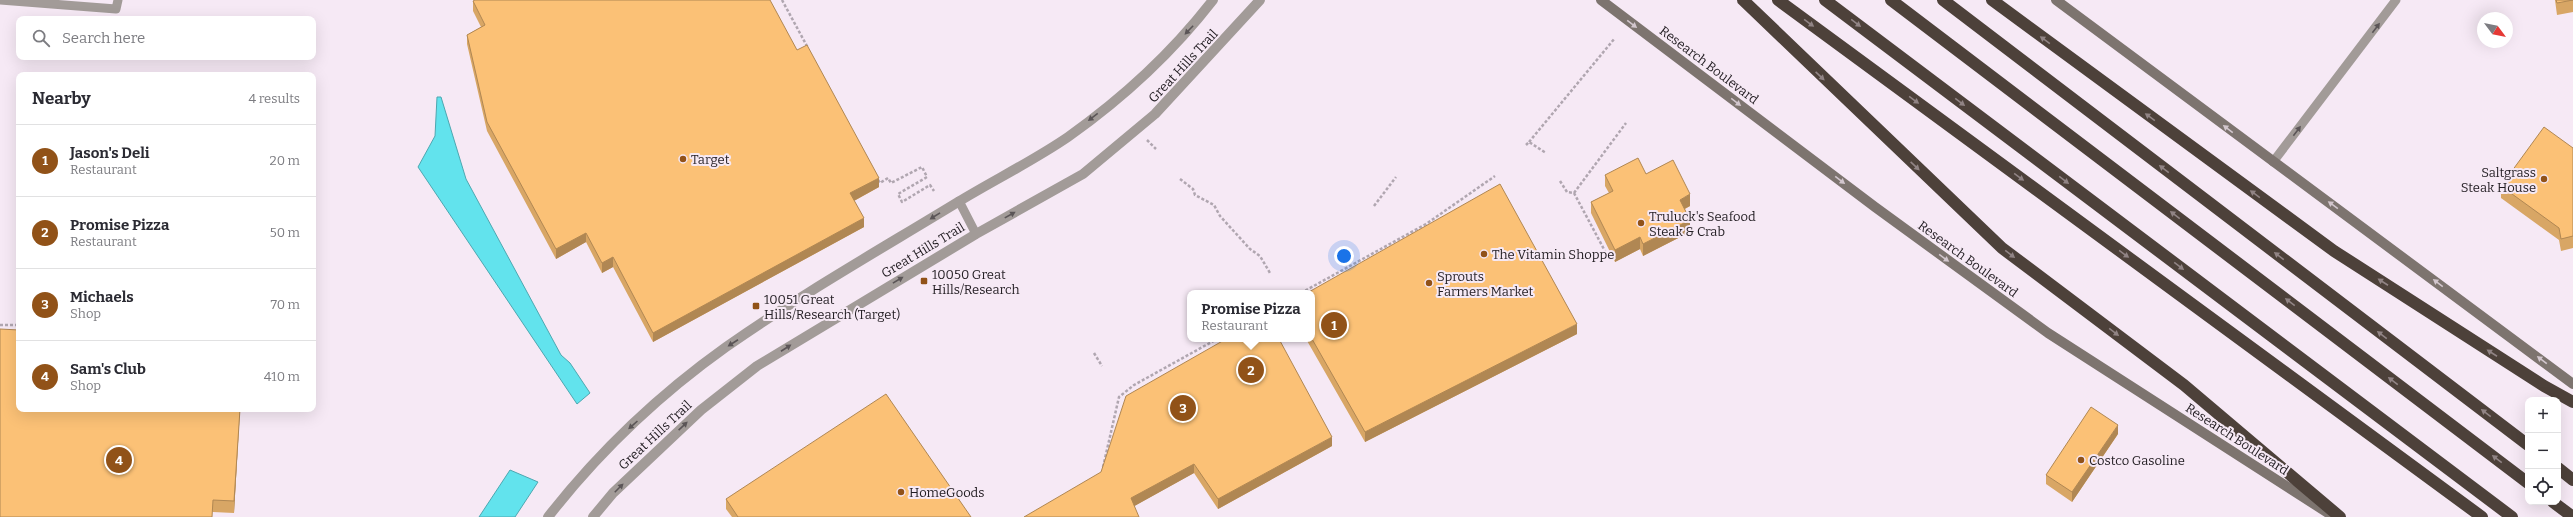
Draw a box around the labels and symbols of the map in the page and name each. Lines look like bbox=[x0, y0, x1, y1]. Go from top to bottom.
north arrow bbox=[2477, 12, 2513, 48]
one-way arrow bbox=[1627, 19, 1638, 28]
one-way arrow bbox=[1804, 19, 1814, 27]
one-way arrow bbox=[1851, 19, 1862, 28]
one-way arrow bbox=[2371, 22, 2380, 33]
street label: Research Boulevard bbox=[1657, 23, 1762, 107]
one-way arrow bbox=[1184, 25, 1194, 35]
street label: Great Hills Trail bbox=[1145, 26, 1221, 106]
one-way arrow bbox=[2040, 35, 2051, 44]
one-way arrow bbox=[1815, 71, 1825, 81]
one-way arrow bbox=[1909, 96, 1919, 104]
one-way arrow bbox=[1955, 97, 1966, 106]
one-way arrow bbox=[1730, 98, 1741, 106]
one-way arrow bbox=[1087, 113, 1098, 122]
one-way arrow bbox=[2145, 113, 2155, 121]
one-way arrow bbox=[2223, 124, 2234, 133]
one-way arrow bbox=[2293, 126, 2301, 137]
place label: Target bbox=[691, 152, 730, 167]
marker: Target bbox=[678, 154, 688, 164]
one-way arrow bbox=[1910, 161, 1920, 170]
one-way arrow bbox=[2159, 164, 2170, 173]
place label: Saltgrass Steak House bbox=[2461, 165, 2536, 195]
one-way arrow bbox=[2013, 173, 2024, 181]
marker: Saltgrass Steak House bbox=[2539, 174, 2549, 184]
one-way arrow bbox=[1834, 176, 1845, 185]
one-way arrow bbox=[2059, 176, 2069, 184]
one-way arrow bbox=[2249, 190, 2260, 198]
one-way arrow bbox=[2328, 202, 2338, 210]
place label: Truluck's Seafood Steak & Crab bbox=[1649, 209, 1756, 239]
one-way arrow bbox=[1004, 211, 1016, 218]
one-way arrow bbox=[2170, 211, 2180, 219]
one-way arrow bbox=[930, 212, 940, 220]
marker: Truluck's Seafood Steak & Crab bbox=[1636, 218, 1646, 228]
street label: Research Boulevard bbox=[1915, 218, 2021, 300]
street label: Great Hills Trail bbox=[879, 219, 968, 281]
your location bbox=[1334, 246, 1354, 266]
place label: The Vitamin Shoppe bbox=[1492, 247, 1614, 262]
marker: The Vitamin Shoppe bbox=[1479, 249, 1489, 259]
one-way arrow bbox=[2004, 250, 2015, 258]
one-way arrow bbox=[2118, 250, 2129, 258]
one-way arrow bbox=[2274, 252, 2284, 260]
one-way arrow bbox=[1939, 253, 1950, 262]
one-way arrow bbox=[2174, 262, 2184, 270]
place label: 10050 Great Hills/Research bbox=[932, 267, 1020, 297]
place label: Sprouts Farmers Market bbox=[1437, 269, 1534, 299]
marker: 10050 Great Hills/Research bbox=[919, 276, 929, 286]
one-way arrow bbox=[892, 277, 904, 284]
marker: Sprouts Farmers Market bbox=[1424, 278, 1434, 288]
one-way arrow bbox=[2378, 278, 2388, 286]
one-way arrow bbox=[2432, 278, 2443, 287]
place label: 10051 Great Hills/Research (Target) bbox=[764, 292, 900, 322]
one-way arrow bbox=[2284, 298, 2295, 306]
marker: 10051 Great Hills/Research (Target) bbox=[751, 301, 761, 311]
pin: 1 bbox=[1321, 310, 1347, 340]
one-way arrow bbox=[2108, 328, 2119, 336]
one-way arrow bbox=[2377, 330, 2388, 339]
one-way arrow bbox=[727, 339, 739, 346]
one-way arrow bbox=[780, 344, 792, 351]
one-way arrow bbox=[2486, 349, 2498, 356]
pin: 2 bbox=[1238, 355, 1264, 385]
one-way arrow bbox=[2536, 356, 2547, 365]
one-way arrow bbox=[2388, 377, 2399, 385]
pin: 3 bbox=[1170, 393, 1196, 423]
street label: Great Hills Trail bbox=[615, 397, 695, 473]
street label: Research Boulevard bbox=[2183, 400, 2291, 478]
one-way arrow bbox=[2480, 409, 2491, 418]
one-way arrow bbox=[628, 420, 637, 429]
one-way arrow bbox=[678, 421, 688, 431]
pin: 4 bbox=[106, 445, 132, 475]
place label: Costco Gasoline bbox=[2089, 453, 2185, 468]
marker: Costco Gasoline bbox=[2076, 455, 2086, 465]
one-way arrow bbox=[2492, 456, 2502, 464]
one-way arrow bbox=[614, 483, 624, 493]
place label: HomeGoods bbox=[909, 485, 985, 500]
marker: HomeGoods bbox=[896, 487, 906, 497]

